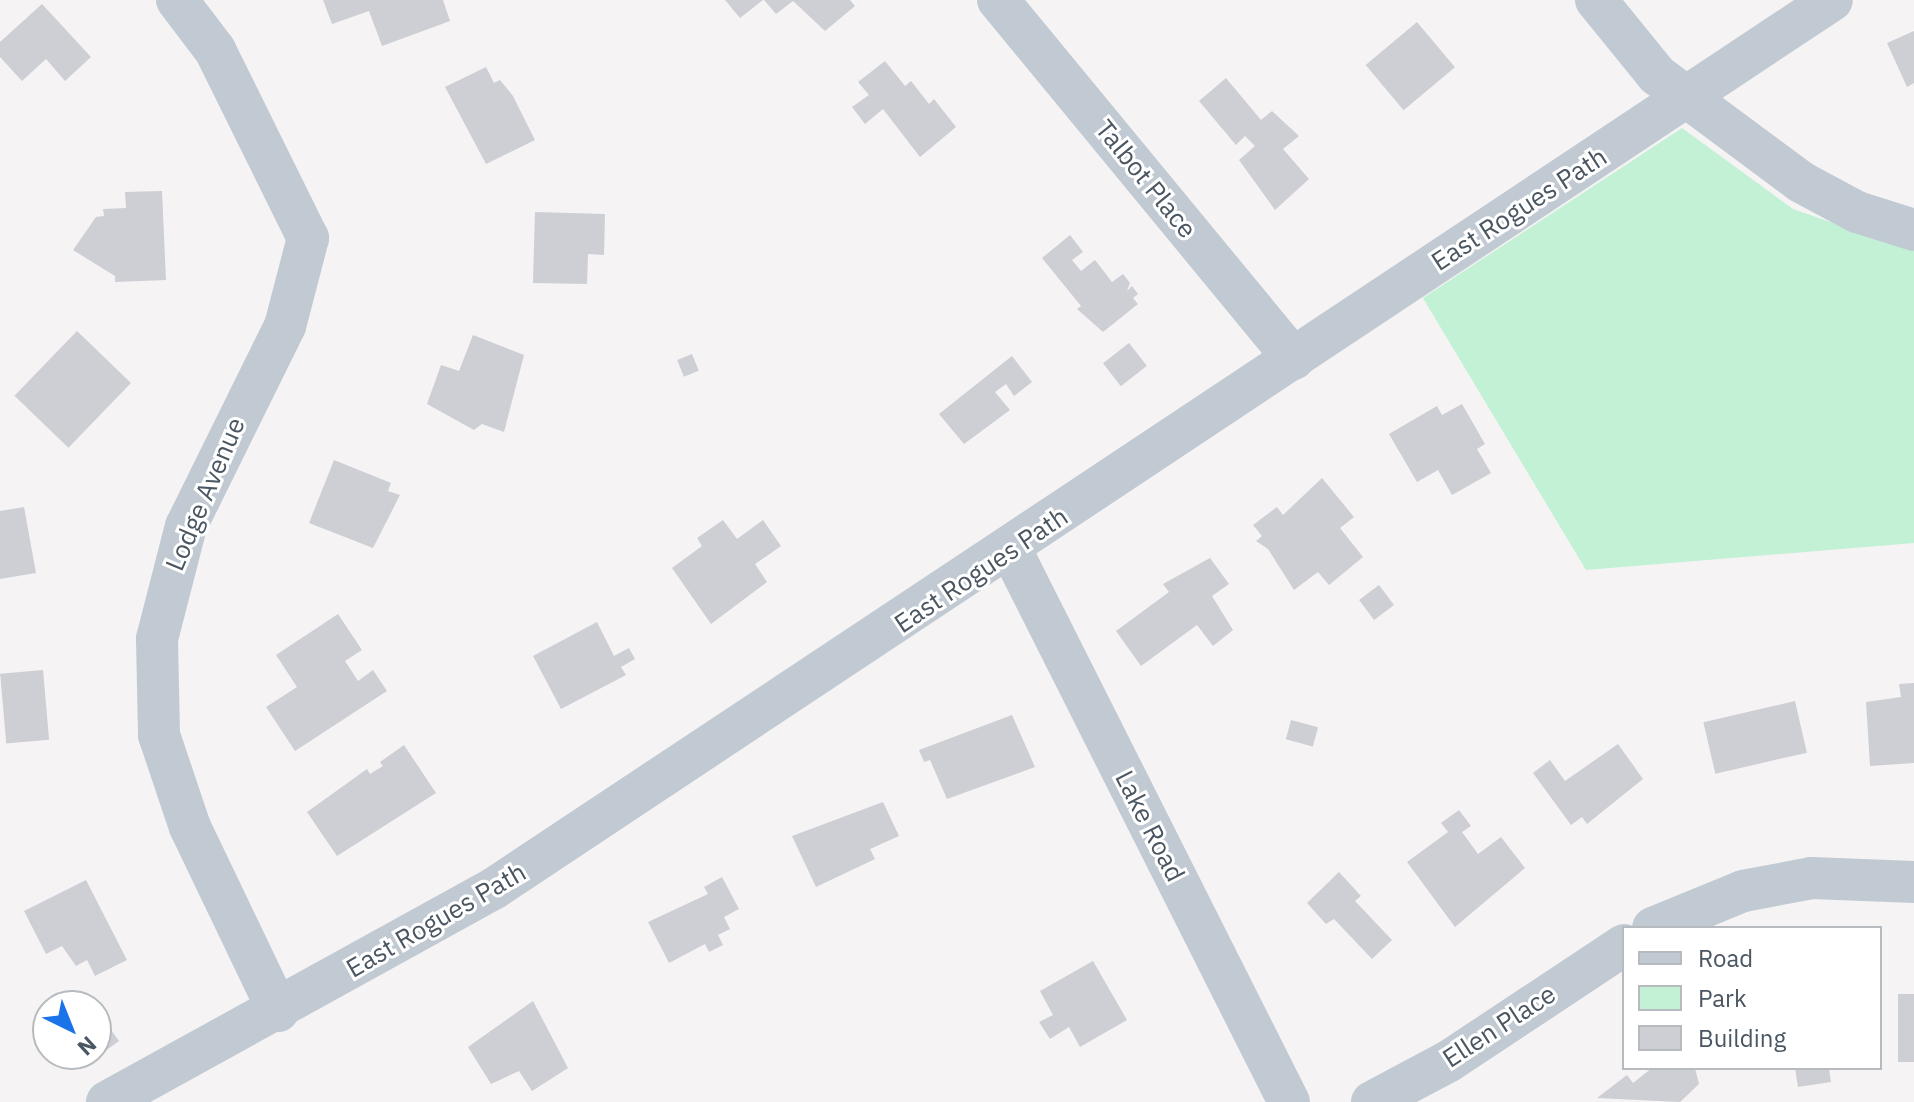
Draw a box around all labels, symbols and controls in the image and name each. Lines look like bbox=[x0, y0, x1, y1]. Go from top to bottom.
street label: Talbot Place bbox=[1089, 114, 1203, 244]
street label: East Rogues Path bbox=[1426, 141, 1612, 277]
street label: Lodge Avenue bbox=[159, 413, 251, 575]
street label: East Rogues Path bbox=[888, 500, 1074, 640]
street label: Lake Road bbox=[1109, 765, 1191, 887]
street label: East Rogues Path bbox=[341, 856, 531, 984]
legend bbox=[1622, 926, 1882, 1070]
text: Road bbox=[1698, 942, 1753, 974]
street label: Ellen Place bbox=[1437, 978, 1561, 1074]
text: Park bbox=[1698, 982, 1747, 1014]
north arrow bbox=[32, 990, 112, 1070]
text: Building bbox=[1698, 1022, 1786, 1054]
text: N bbox=[72, 1030, 103, 1062]

